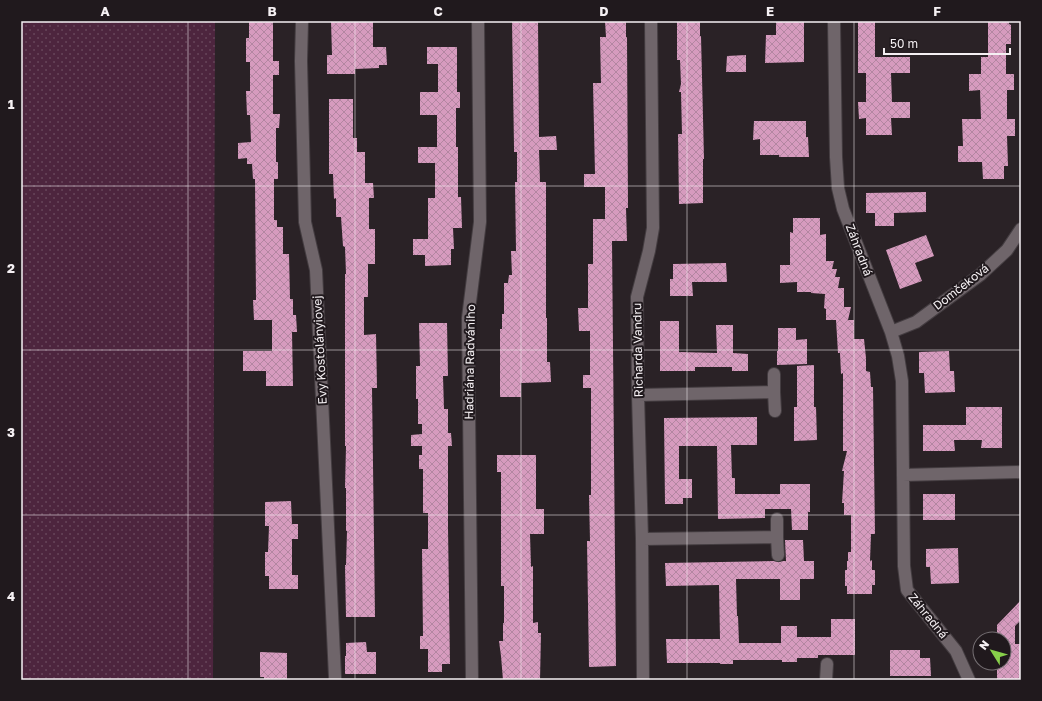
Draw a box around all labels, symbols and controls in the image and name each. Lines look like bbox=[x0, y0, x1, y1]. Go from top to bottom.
text: A bbox=[100, 3, 110, 19]
text: B bbox=[267, 3, 277, 19]
text: C bbox=[433, 3, 443, 19]
text: D bbox=[599, 3, 609, 19]
text: E bbox=[766, 3, 774, 19]
text: F bbox=[933, 3, 941, 19]
scale bar bbox=[884, 30, 1010, 56]
text: 50 m bbox=[890, 36, 918, 51]
text: 1 bbox=[8, 96, 15, 112]
street label: Záhradná bbox=[843, 222, 876, 278]
text: 2 bbox=[7, 260, 15, 276]
street label: Domčeková bbox=[930, 260, 991, 313]
street label: Evy Kostolányiovej bbox=[309, 295, 330, 405]
street label: Richarda Vandru bbox=[629, 303, 646, 397]
street label: Hadriána Radvániho bbox=[461, 304, 478, 420]
text: 3 bbox=[7, 424, 15, 440]
text: 4 bbox=[7, 588, 15, 604]
street label: Záhradná bbox=[905, 590, 951, 641]
north arrow bbox=[972, 631, 1012, 671]
text: N bbox=[976, 637, 991, 652]

